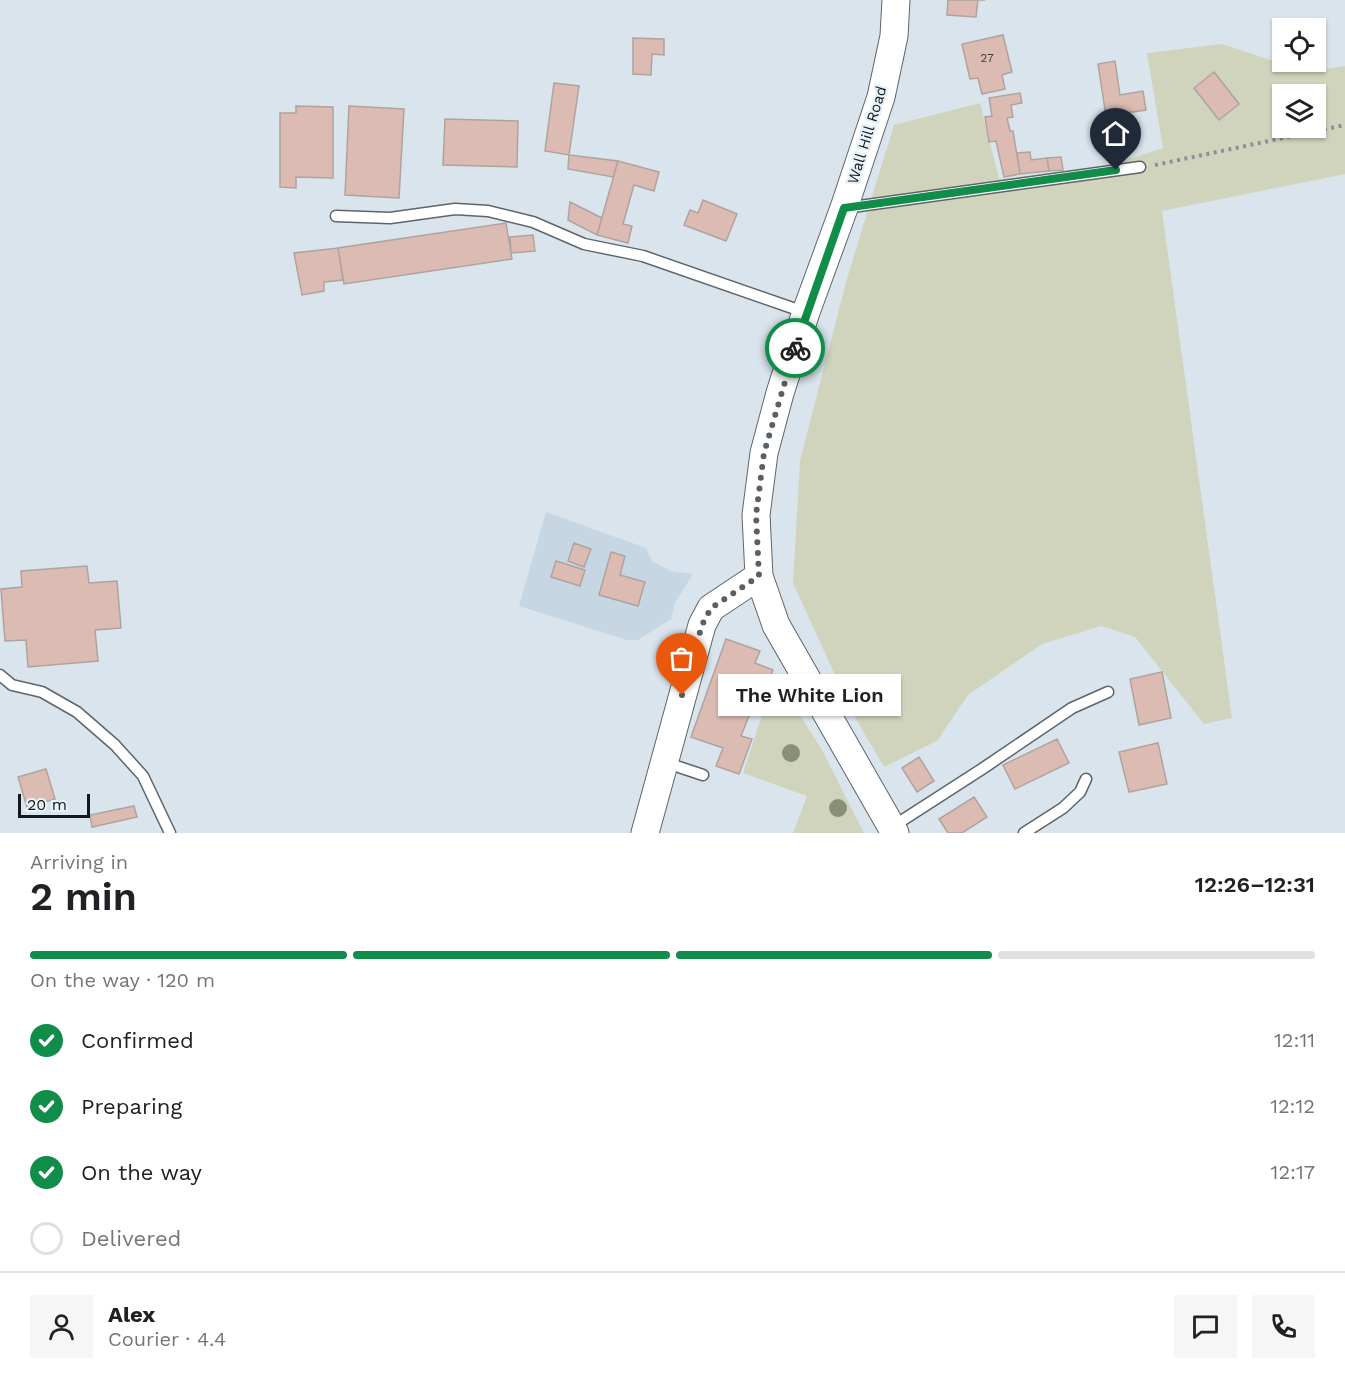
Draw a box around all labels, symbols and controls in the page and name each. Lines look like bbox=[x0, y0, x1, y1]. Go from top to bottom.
map controls bbox=[1272, 18, 1326, 138]
button: locate bbox=[1272, 18, 1326, 72]
house number: 27 bbox=[980, 51, 994, 65]
street label: Wall Hill Road bbox=[844, 84, 890, 186]
button: layers bbox=[1272, 84, 1326, 138]
pin bbox=[1090, 108, 1141, 170]
icon: home bbox=[1099, 117, 1132, 150]
courier bbox=[765, 318, 825, 378]
icon: bike bbox=[779, 332, 812, 365]
pin bbox=[656, 633, 707, 695]
icon: bag bbox=[665, 642, 698, 675]
callout: The White Lion bbox=[718, 674, 901, 716]
text: The White Lion bbox=[735, 683, 884, 707]
scale bar bbox=[18, 791, 90, 818]
text: 20 m bbox=[27, 795, 67, 814]
text: Arriving in bbox=[30, 850, 128, 874]
text: 12:26–12:31 bbox=[1195, 872, 1315, 897]
text: 2 min bbox=[30, 874, 137, 919]
text: On the way · 120 m bbox=[30, 968, 215, 992]
icon: check bbox=[30, 1024, 63, 1057]
text: Confirmed bbox=[81, 1028, 194, 1053]
text: 12:11 bbox=[1274, 1028, 1315, 1052]
icon: check bbox=[30, 1090, 63, 1123]
text: Preparing bbox=[81, 1094, 182, 1119]
text: 12:12 bbox=[1270, 1094, 1315, 1118]
icon: check bbox=[30, 1156, 63, 1189]
text: On the way bbox=[81, 1160, 202, 1185]
text: 12:17 bbox=[1271, 1160, 1315, 1184]
text: Delivered bbox=[81, 1226, 181, 1251]
button: person bbox=[30, 1295, 93, 1358]
button: chat bbox=[1174, 1295, 1237, 1358]
button: phone bbox=[1252, 1295, 1315, 1358]
text: Alex bbox=[108, 1302, 155, 1327]
text: Courier · 4.4 bbox=[108, 1327, 226, 1351]

